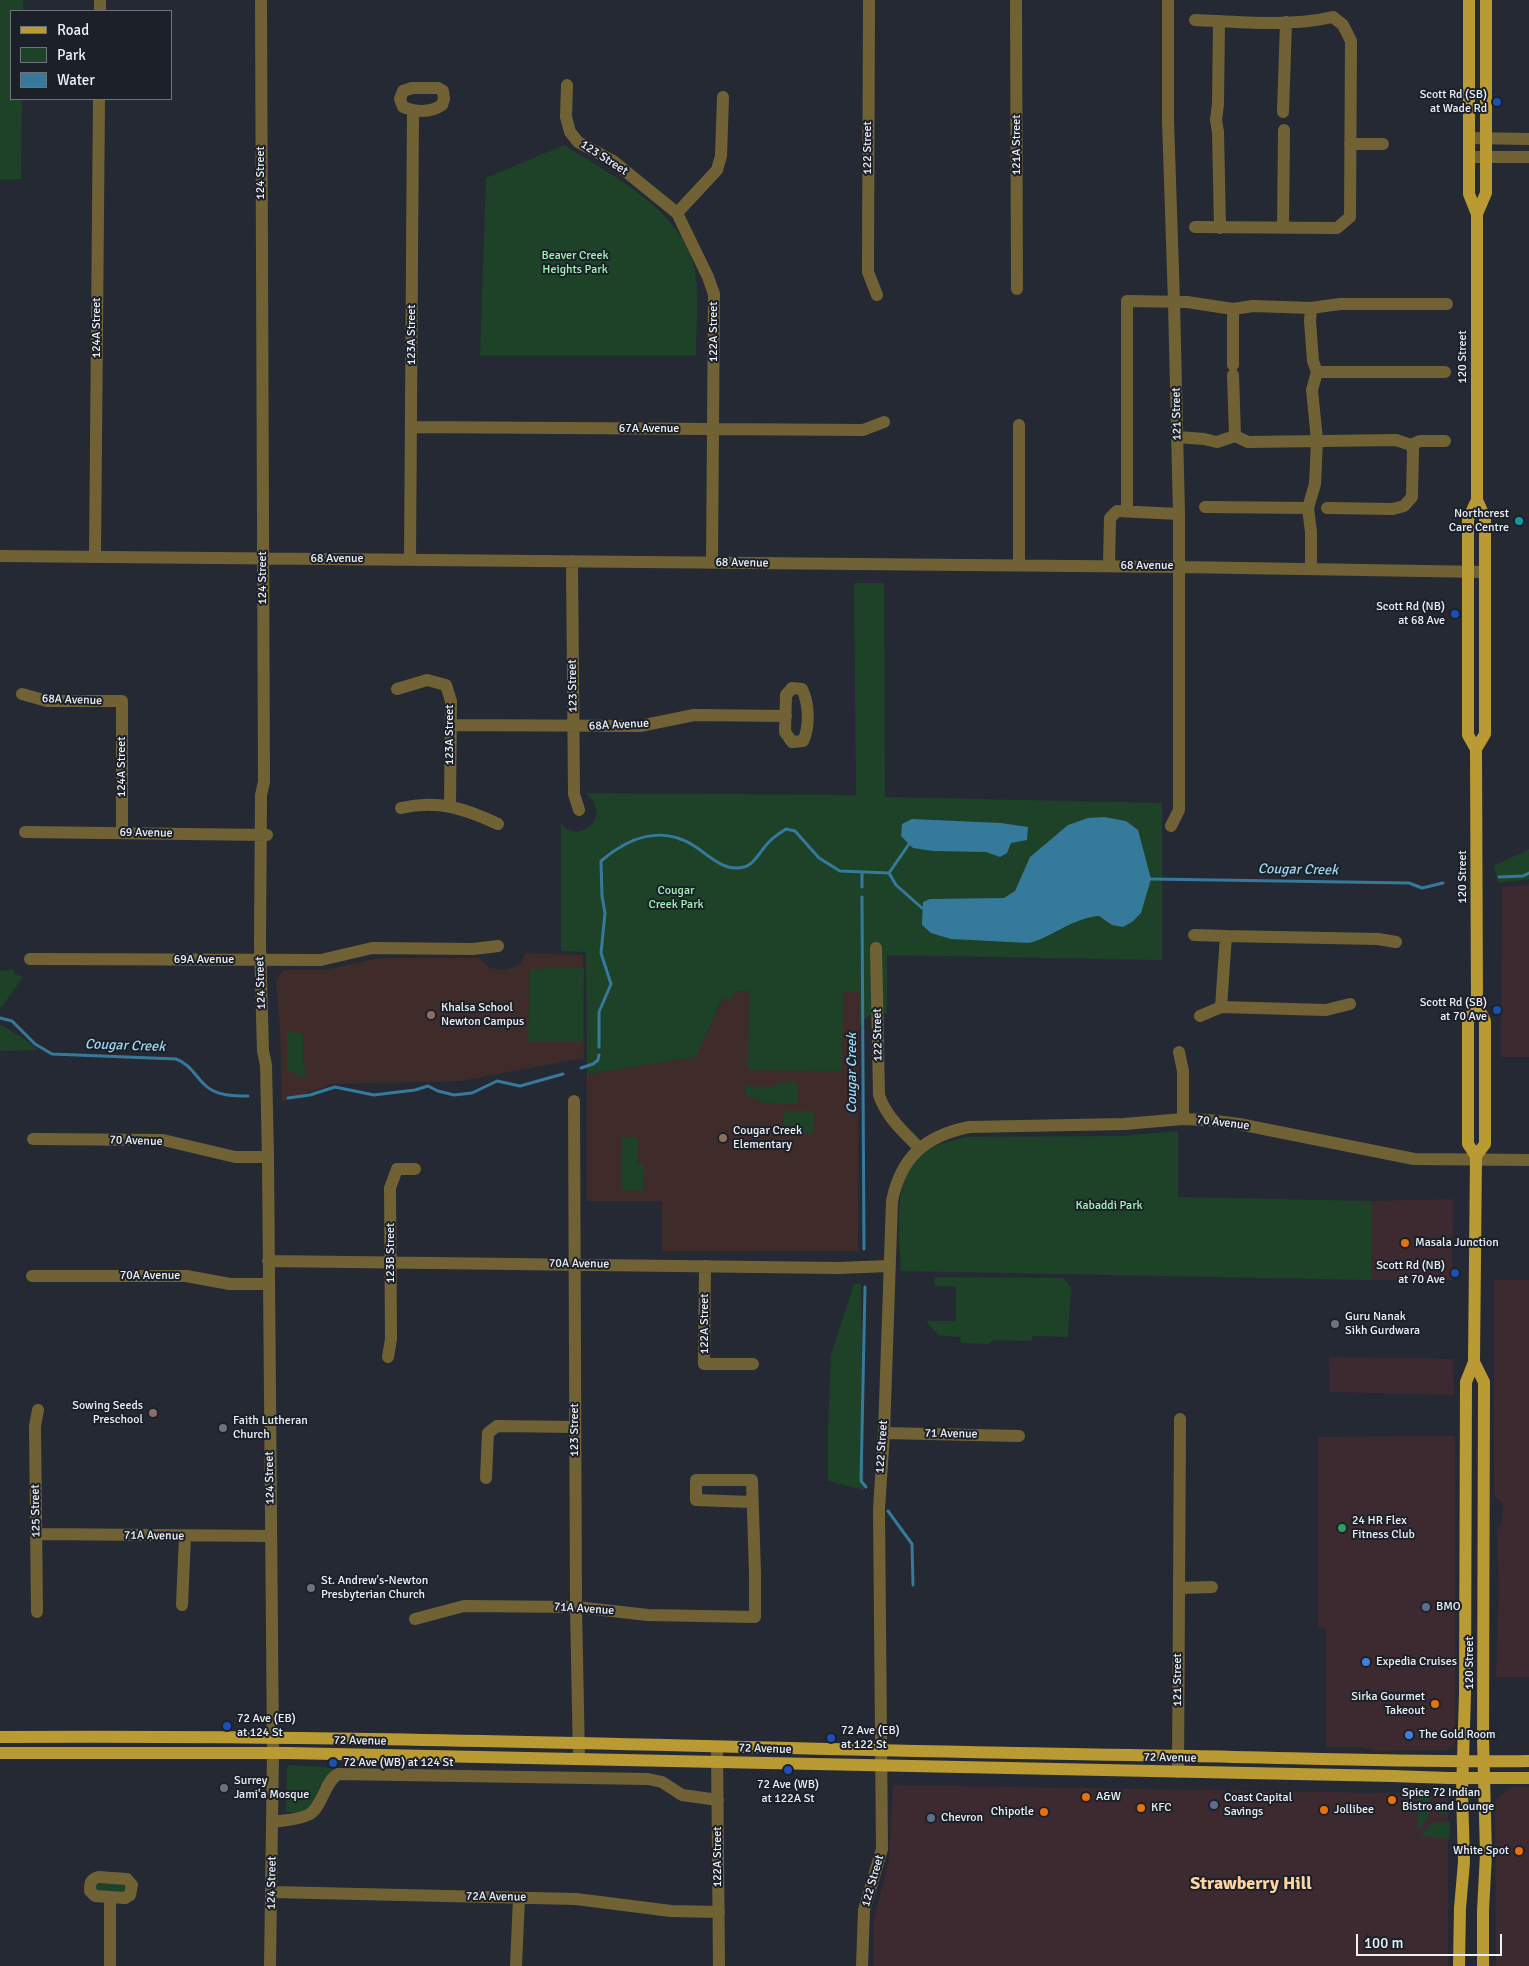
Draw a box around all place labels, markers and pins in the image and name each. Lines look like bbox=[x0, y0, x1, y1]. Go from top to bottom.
place label: Scott Rd (SB) at Wade Rd bbox=[1420, 88, 1487, 116]
marker: Scott Rd (SB) at Wade Rd bbox=[1491, 96, 1503, 108]
place label: Northcrest Care Centre bbox=[1449, 507, 1509, 535]
marker: Northcrest Care Centre bbox=[1513, 515, 1525, 527]
place label: Scott Rd (NB) at 68 Ave bbox=[1376, 600, 1445, 628]
marker: Scott Rd (NB) at 68 Ave bbox=[1449, 608, 1461, 620]
place label: Scott Rd (SB) at 70 Ave bbox=[1420, 996, 1487, 1024]
place label: Khalsa School Newton Campus bbox=[441, 1001, 524, 1029]
marker: Scott Rd (SB) at 70 Ave bbox=[1491, 1004, 1503, 1016]
marker: Khalsa School Newton Campus bbox=[425, 1009, 437, 1021]
place label: Cougar Creek Elementary bbox=[733, 1124, 802, 1152]
marker: Cougar Creek Elementary bbox=[717, 1132, 729, 1144]
place label: Masala Junction bbox=[1415, 1236, 1499, 1250]
marker: Masala Junction bbox=[1399, 1237, 1411, 1249]
place label: Scott Rd (NB) at 70 Ave bbox=[1376, 1259, 1445, 1287]
marker: Scott Rd (NB) at 70 Ave bbox=[1449, 1267, 1461, 1279]
place label: Guru Nanak Sikh Gurdwara bbox=[1345, 1310, 1420, 1338]
marker: Guru Nanak Sikh Gurdwara bbox=[1329, 1318, 1341, 1330]
place label: Sowing Seeds Preschool bbox=[72, 1399, 143, 1427]
marker: Sowing Seeds Preschool bbox=[147, 1407, 159, 1419]
place label: Faith Lutheran Church bbox=[233, 1414, 308, 1442]
marker: Faith Lutheran Church bbox=[217, 1422, 229, 1434]
place label: 24 HR Flex Fitness Club bbox=[1352, 1514, 1415, 1542]
marker: 24 HR Flex Fitness Club bbox=[1336, 1522, 1348, 1534]
place label: St. Andrew's-Newton Presbyterian Church bbox=[321, 1574, 428, 1602]
marker: St. Andrew's-Newton Presbyterian Church bbox=[305, 1582, 317, 1594]
place label: BMO bbox=[1436, 1600, 1461, 1614]
marker: BMO bbox=[1420, 1601, 1432, 1613]
place label: Expedia Cruises bbox=[1376, 1655, 1457, 1669]
marker: Expedia Cruises bbox=[1360, 1656, 1372, 1668]
place label: Sirka Gourmet Takeout bbox=[1351, 1690, 1425, 1718]
marker: Sirka Gourmet Takeout bbox=[1429, 1698, 1441, 1710]
place label: 72 Ave (EB) at 124 St bbox=[237, 1712, 296, 1740]
marker: 72 Ave (EB) at 124 St bbox=[221, 1720, 233, 1732]
place label: 72 Ave (EB) at 122 St bbox=[841, 1724, 900, 1752]
place label: The Gold Room bbox=[1419, 1728, 1496, 1742]
marker: The Gold Room bbox=[1403, 1729, 1415, 1741]
marker: 72 Ave (EB) at 122 St bbox=[825, 1732, 837, 1744]
place label: 72 Ave (WB) at 124 St bbox=[343, 1756, 453, 1770]
marker: 72 Ave (WB) at 124 St bbox=[327, 1757, 339, 1769]
marker: 72 Ave (WB) at 122A St bbox=[782, 1764, 794, 1776]
place label: Surrey Jami'a Mosque bbox=[234, 1774, 309, 1802]
place label: 72 Ave (WB) at 122A St bbox=[757, 1778, 819, 1806]
marker: Surrey Jami'a Mosque bbox=[218, 1782, 230, 1794]
place label: Spice 72 Indian Bistro and Lounge bbox=[1402, 1786, 1494, 1814]
place label: A&W bbox=[1096, 1790, 1121, 1804]
marker: A&W bbox=[1080, 1791, 1092, 1803]
place label: Coast Capital Savings bbox=[1224, 1791, 1292, 1819]
marker: Spice 72 Indian Bistro and Lounge bbox=[1386, 1794, 1398, 1806]
marker: Coast Capital Savings bbox=[1208, 1799, 1220, 1811]
place label: KFC bbox=[1151, 1801, 1172, 1815]
marker: KFC bbox=[1135, 1802, 1147, 1814]
place label: Jollibee bbox=[1334, 1803, 1374, 1817]
marker: Jollibee bbox=[1318, 1804, 1330, 1816]
place label: Chipotle bbox=[991, 1805, 1034, 1819]
marker: Chipotle bbox=[1038, 1806, 1050, 1818]
place label: Chevron bbox=[941, 1811, 983, 1825]
marker: Chevron bbox=[925, 1812, 937, 1824]
place label: White Spot bbox=[1453, 1844, 1509, 1858]
marker: White Spot bbox=[1513, 1845, 1525, 1857]

